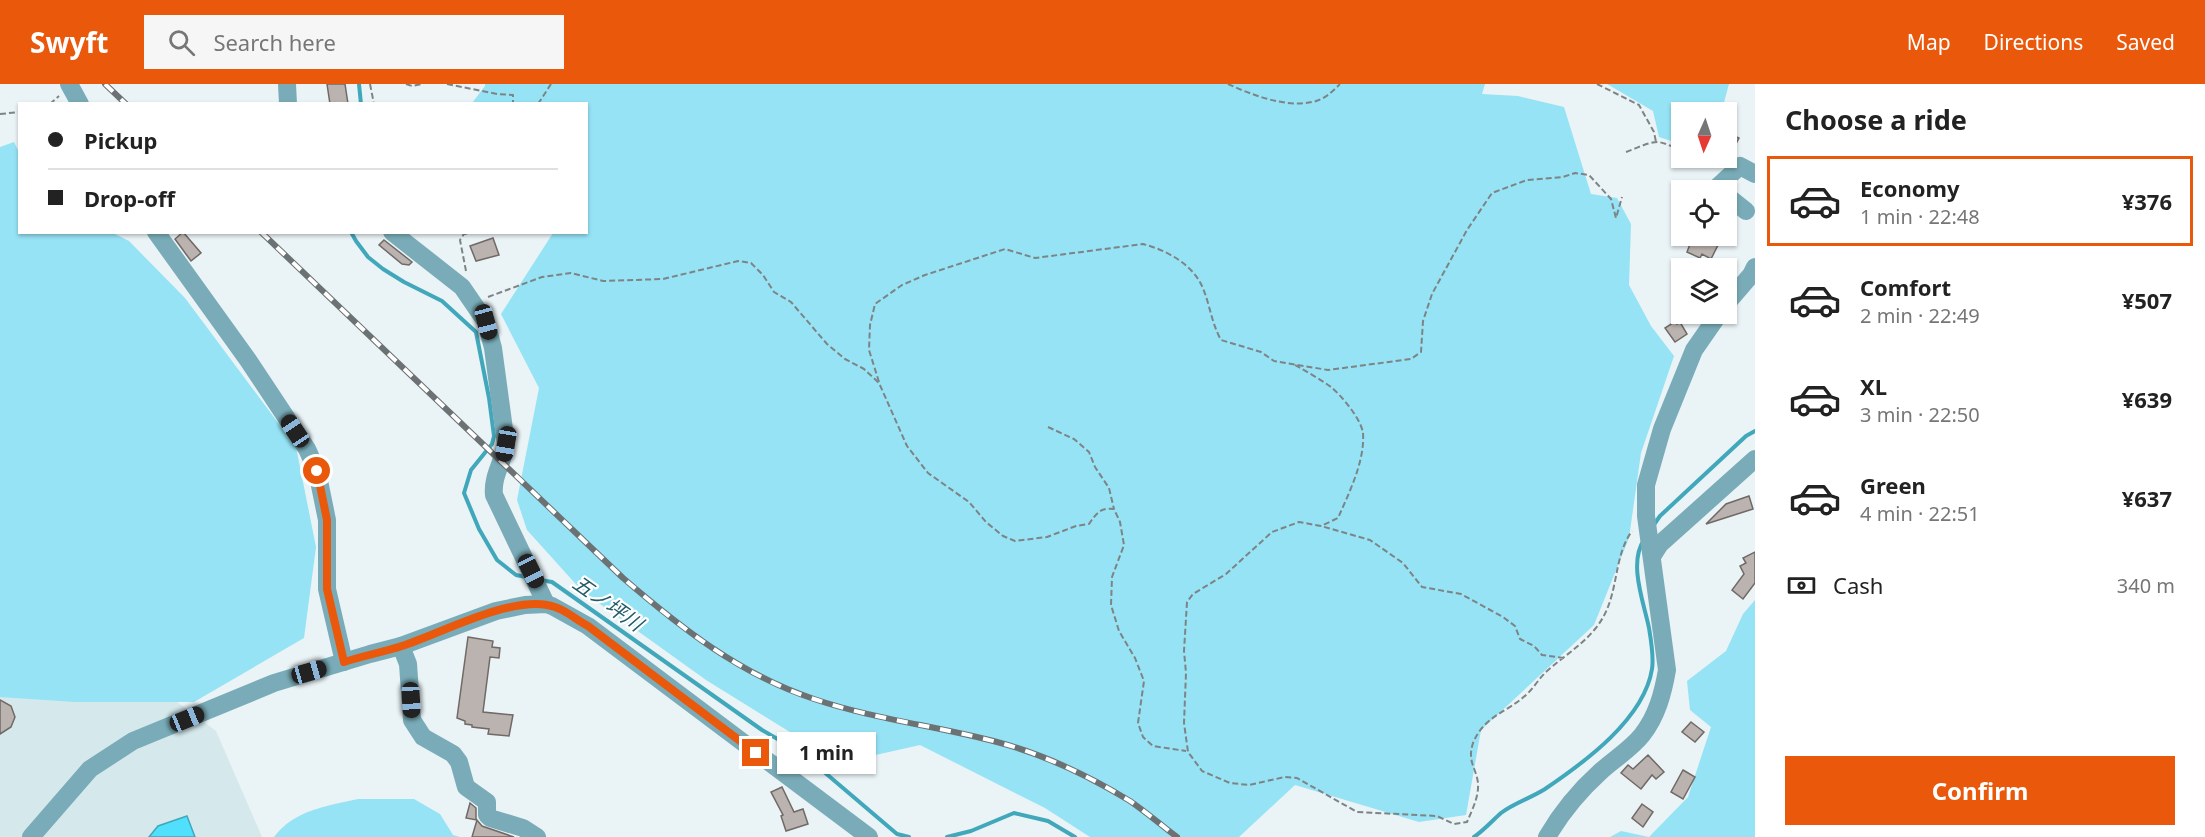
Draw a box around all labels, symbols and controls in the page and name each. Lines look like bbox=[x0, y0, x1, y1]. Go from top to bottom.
search box bbox=[144, 15, 564, 69]
text: Swyft bbox=[30, 23, 108, 61]
icon: search bbox=[165, 26, 198, 59]
text: Search here bbox=[213, 27, 336, 57]
text: Map bbox=[1907, 28, 1951, 56]
text: Directions bbox=[1984, 28, 2083, 56]
text: Saved bbox=[2116, 28, 2175, 56]
text: Choose a ride bbox=[1785, 101, 1967, 138]
north arrow bbox=[1671, 102, 1737, 168]
map controls bbox=[1671, 102, 1737, 324]
text: Pickup bbox=[84, 125, 157, 155]
text: Economy bbox=[1860, 173, 1959, 203]
icon: car bbox=[1788, 174, 1842, 228]
button: locate bbox=[1671, 180, 1737, 246]
text: Drop-off bbox=[84, 183, 175, 213]
text: ¥376 bbox=[2122, 186, 2172, 216]
text: 1 min · 22:48 bbox=[1860, 203, 1980, 230]
button: layers bbox=[1671, 258, 1737, 324]
text: Comfort bbox=[1860, 272, 1951, 302]
icon: car bbox=[1788, 273, 1842, 327]
text: ¥507 bbox=[2122, 285, 2172, 315]
car bbox=[473, 302, 499, 342]
text: 2 min · 22:49 bbox=[1860, 302, 1980, 329]
text: XL bbox=[1860, 371, 1887, 401]
icon: car bbox=[1788, 372, 1842, 426]
text: ¥639 bbox=[2122, 384, 2172, 414]
text: 3 min · 22:50 bbox=[1860, 401, 1980, 428]
car bbox=[277, 411, 313, 451]
car bbox=[494, 425, 518, 463]
route start bbox=[303, 457, 330, 484]
text: Green bbox=[1860, 470, 1926, 500]
icon: car bbox=[1788, 471, 1842, 525]
text: ¥637 bbox=[2122, 483, 2172, 513]
text: 4 min · 22:51 bbox=[1860, 500, 1980, 527]
car bbox=[515, 551, 547, 591]
water label: 五ノ坪川 bbox=[567, 569, 650, 638]
icon: cash bbox=[1785, 569, 1818, 602]
text: Cash bbox=[1833, 570, 1883, 600]
text: 340 m bbox=[2117, 572, 2175, 599]
car bbox=[289, 658, 329, 686]
car bbox=[401, 682, 421, 718]
car bbox=[167, 704, 207, 734]
callout: 1 min bbox=[777, 732, 876, 774]
route end bbox=[742, 739, 769, 766]
text: 1 min bbox=[799, 739, 854, 766]
button: Confirm bbox=[1785, 756, 2175, 825]

